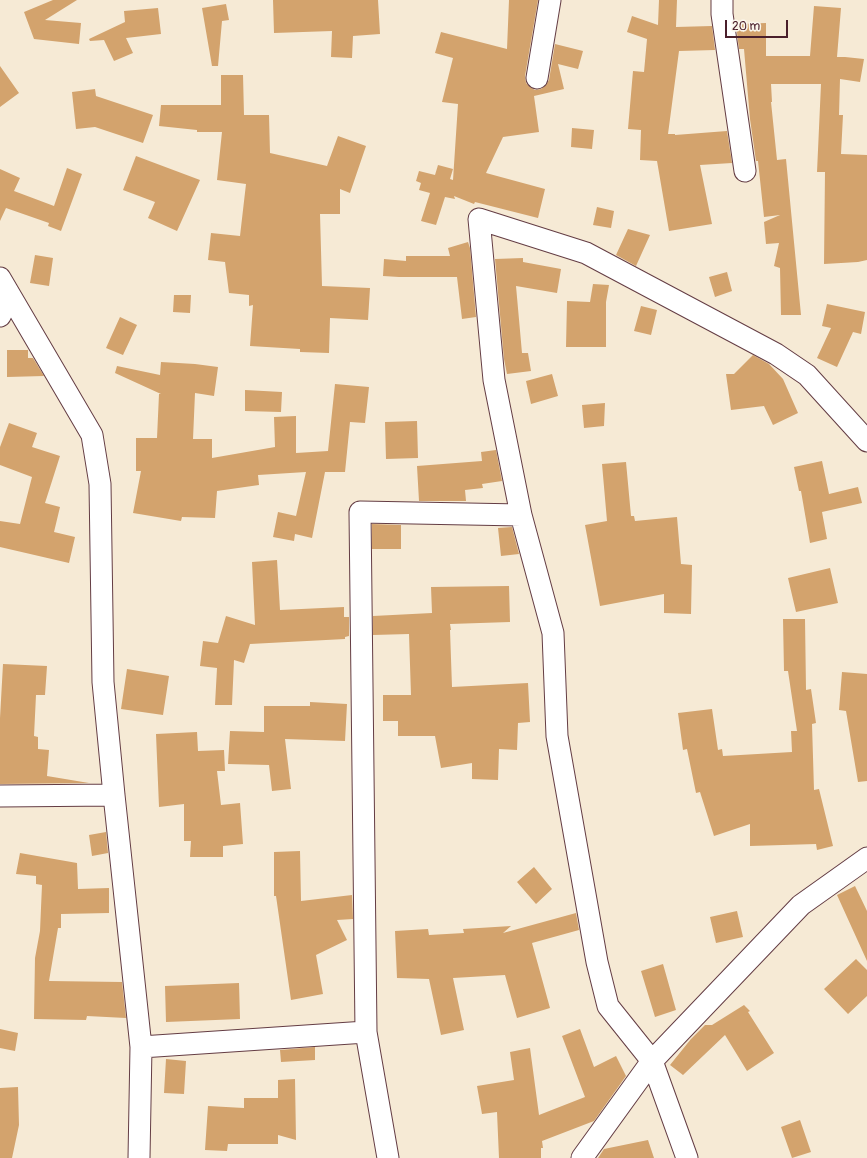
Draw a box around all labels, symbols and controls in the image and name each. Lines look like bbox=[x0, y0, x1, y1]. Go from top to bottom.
scale bar bbox=[727, 12, 790, 38]
text: 20 m bbox=[732, 19, 760, 34]

